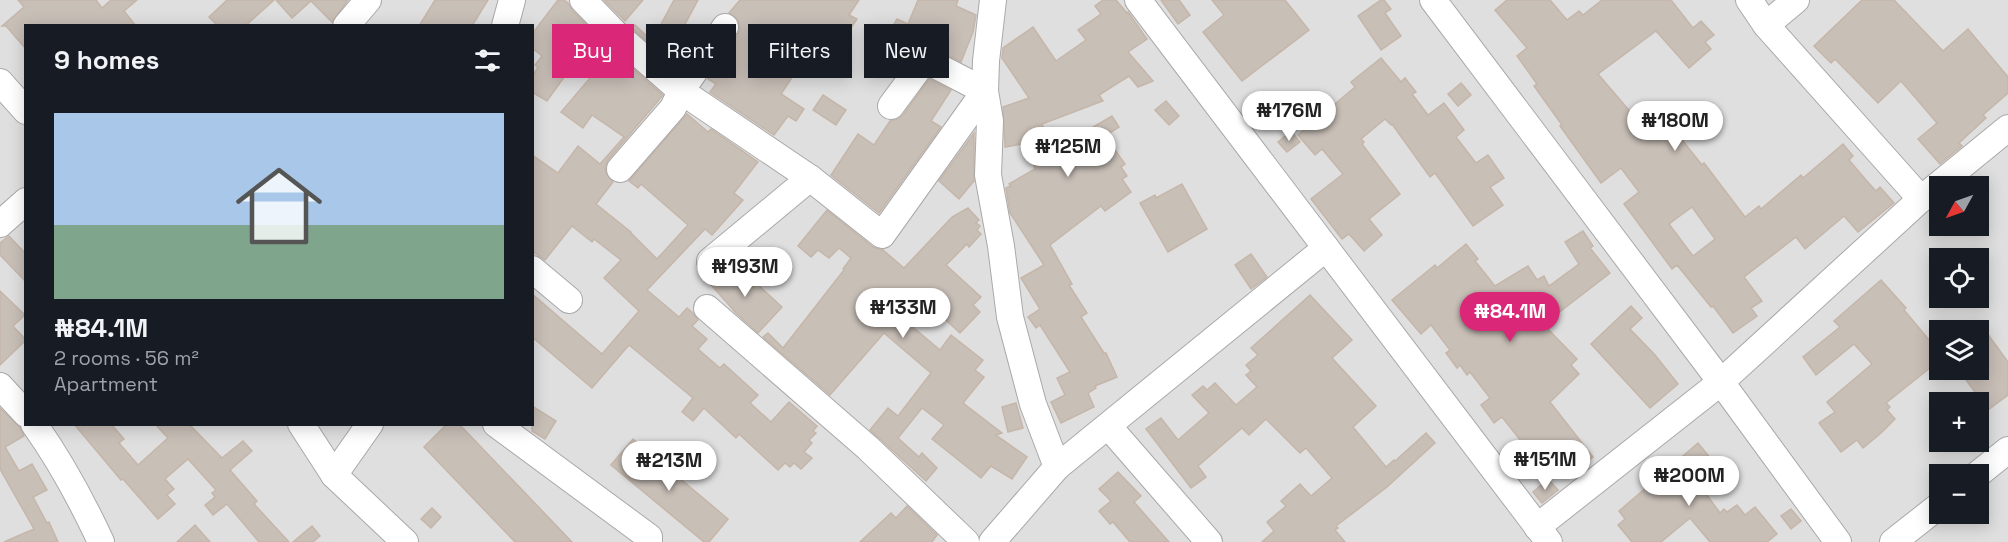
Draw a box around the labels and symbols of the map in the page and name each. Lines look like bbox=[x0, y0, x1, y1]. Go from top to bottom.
pin: ₦176M bbox=[1247, 91, 1331, 142]
pin: ₦180M bbox=[1633, 101, 1717, 152]
pin: ₦125M bbox=[1026, 127, 1110, 178]
north arrow bbox=[1929, 176, 1989, 236]
pin: ₦193M bbox=[703, 247, 787, 298]
pin: ₦133M bbox=[861, 288, 945, 339]
pin: ₦84.1M bbox=[1461, 292, 1559, 343]
pin: ₦151M bbox=[1503, 440, 1587, 491]
pin: ₦213M bbox=[627, 441, 711, 492]
pin: ₦200M bbox=[1647, 456, 1731, 507]

